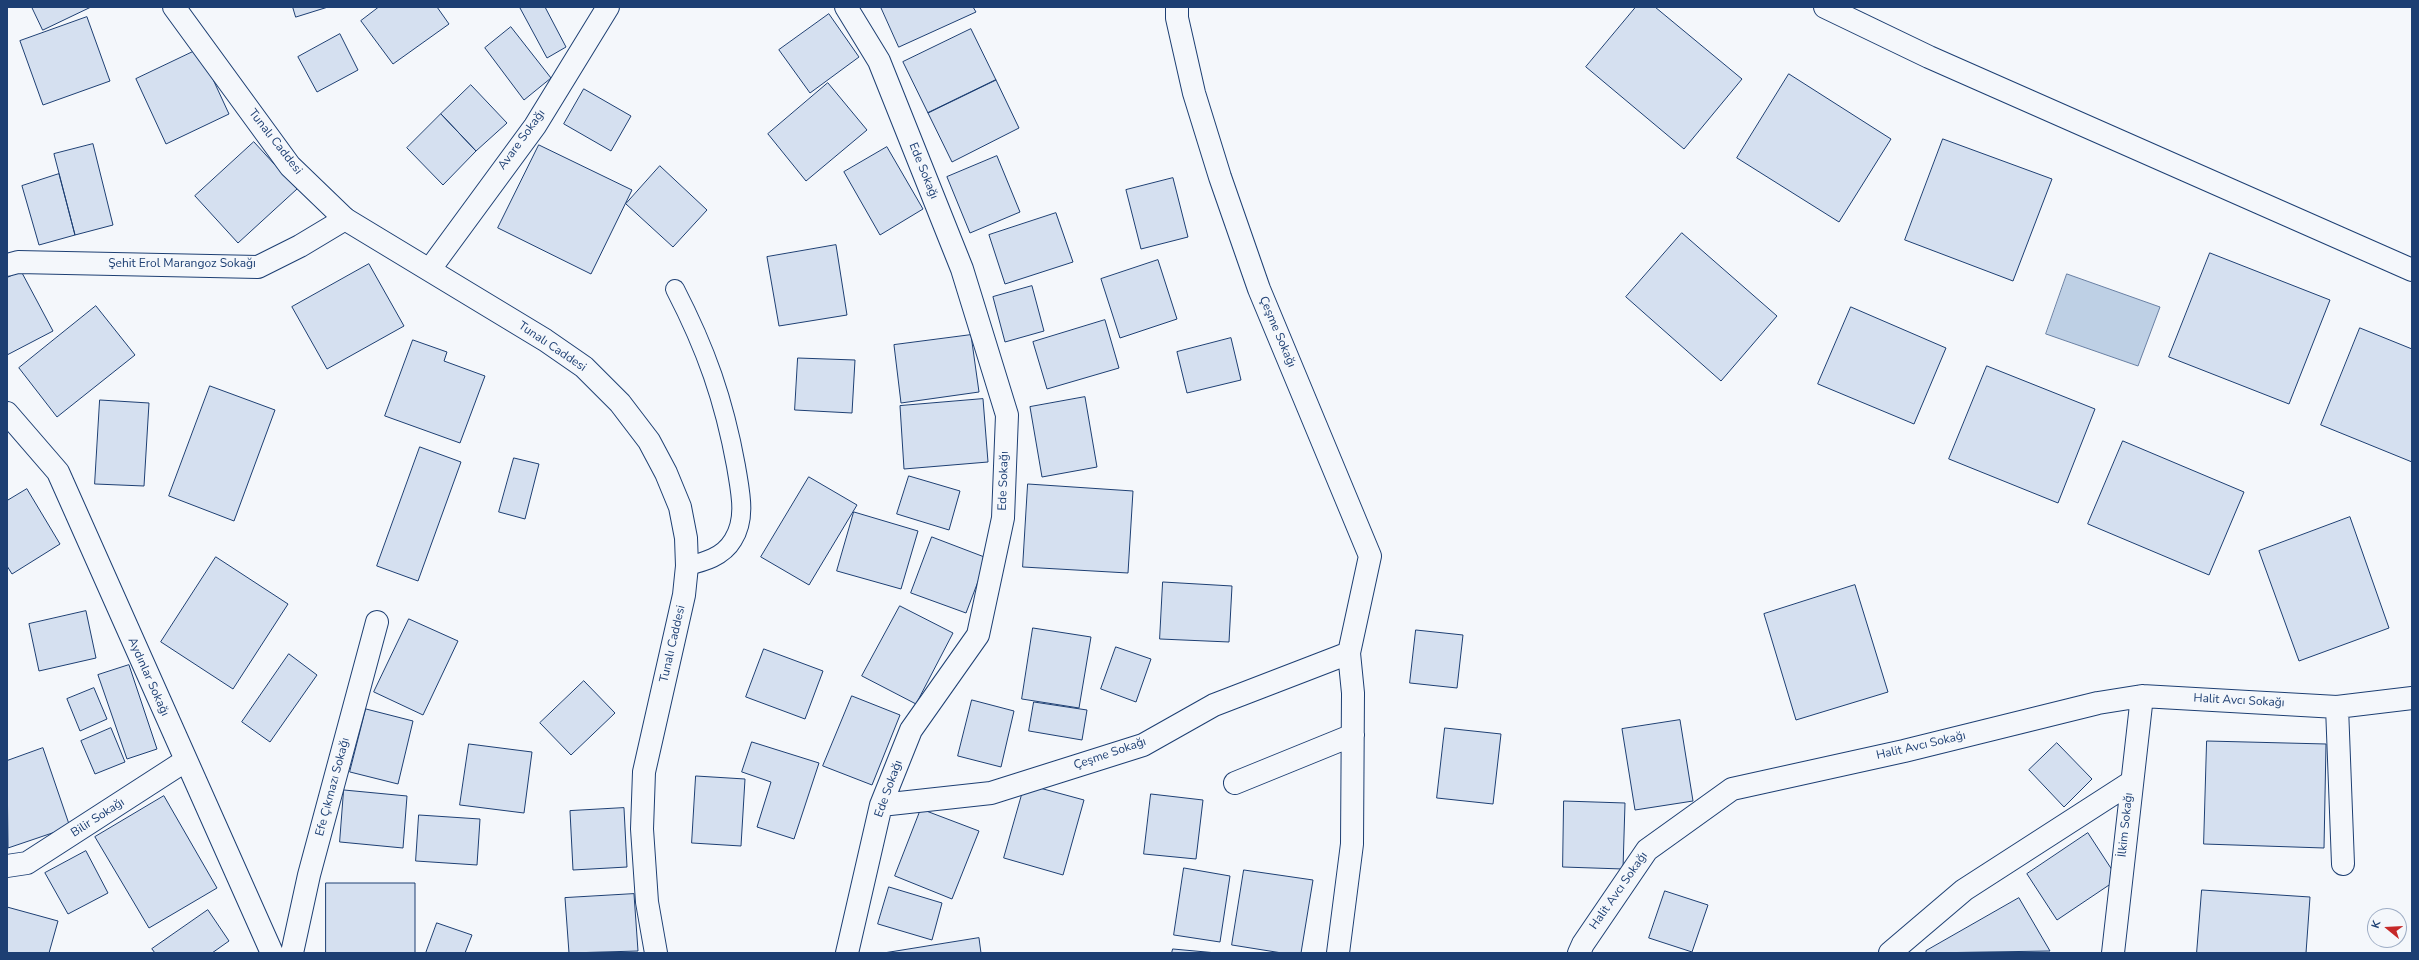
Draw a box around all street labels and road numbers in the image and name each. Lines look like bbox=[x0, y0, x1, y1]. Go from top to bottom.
street label: Tunalı Caddesi bbox=[245, 106, 305, 178]
street label: Avare Sokağı bbox=[495, 107, 549, 173]
street label: Ede Sokağı bbox=[905, 141, 941, 201]
street label: Şehit Erol Marangoz Sokağı bbox=[108, 257, 256, 271]
street label: Çeşme Sokağı bbox=[1256, 294, 1298, 370]
street label: Tunalı Caddesi bbox=[515, 319, 589, 375]
street label: Ede Sokağı bbox=[996, 451, 1012, 511]
street label: Tunalı Caddesi bbox=[657, 604, 689, 684]
street label: Aydınlar Sokağı bbox=[124, 635, 172, 719]
street label: Halit Avcı Sokağı bbox=[2193, 691, 2285, 711]
street label: Halit Avcı Sokağı bbox=[1875, 729, 1967, 763]
street label: Çeşme Sokağı bbox=[1072, 735, 1148, 773]
street label: Efe Çıkmazı Sokağı bbox=[313, 736, 353, 838]
street label: Ede Sokağı bbox=[872, 759, 906, 819]
street label: İlkim Sokağı bbox=[2115, 792, 2137, 858]
street label: Bilir Sokağı bbox=[69, 795, 127, 841]
street label: Halit Avcı Sokağı bbox=[1587, 850, 1651, 932]

